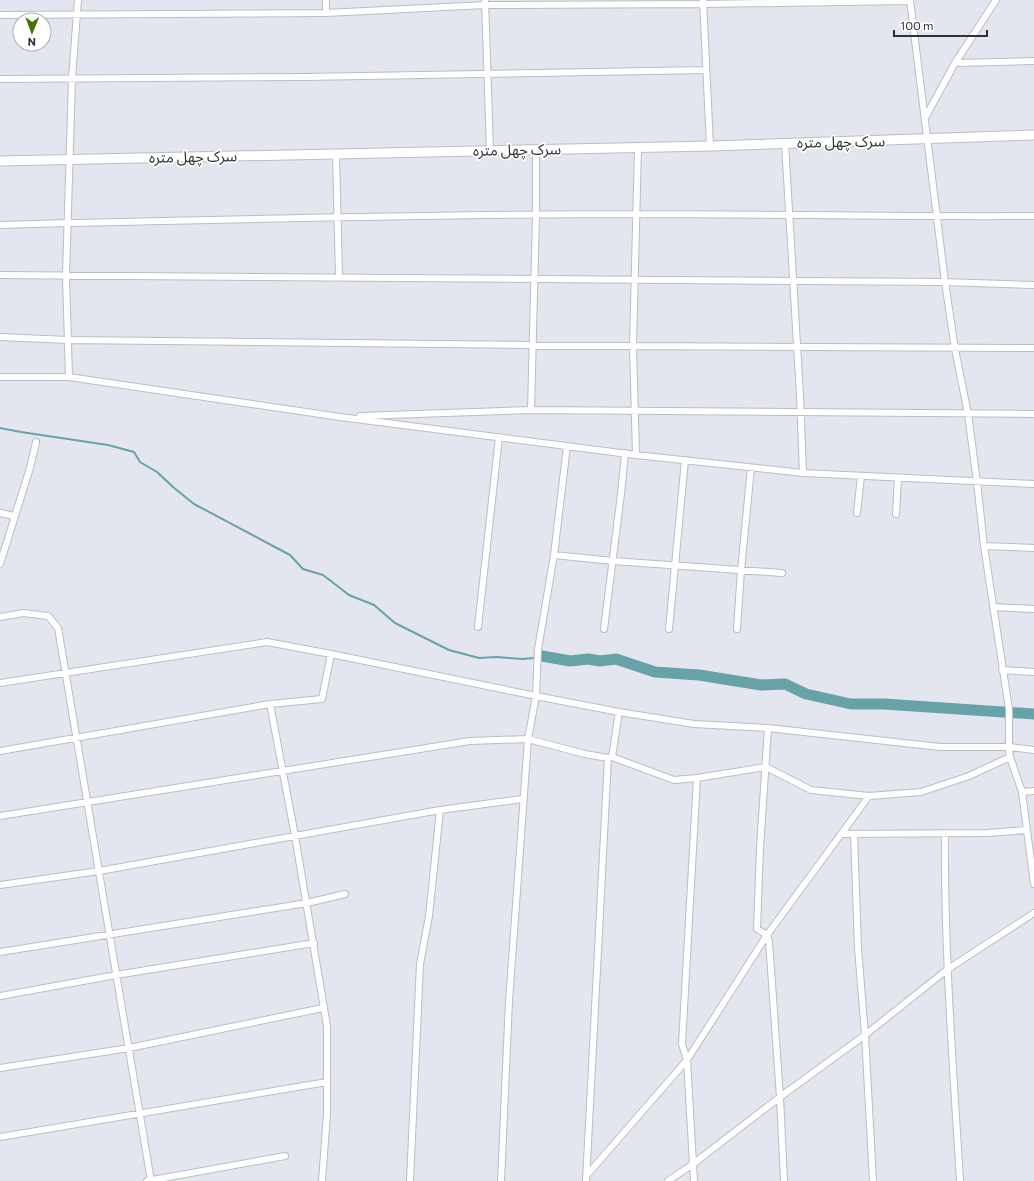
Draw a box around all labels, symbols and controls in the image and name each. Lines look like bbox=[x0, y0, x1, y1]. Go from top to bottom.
north arrow bbox=[12, 12, 52, 52]
scale bar bbox=[894, 12, 987, 38]
text: 100 m bbox=[900, 18, 934, 32]
text: N bbox=[28, 36, 36, 49]
street label: سرک چهل متره bbox=[797, 131, 886, 153]
street label: سرک چهل متره bbox=[473, 139, 562, 161]
street label: سرک چهل متره bbox=[149, 146, 238, 168]

